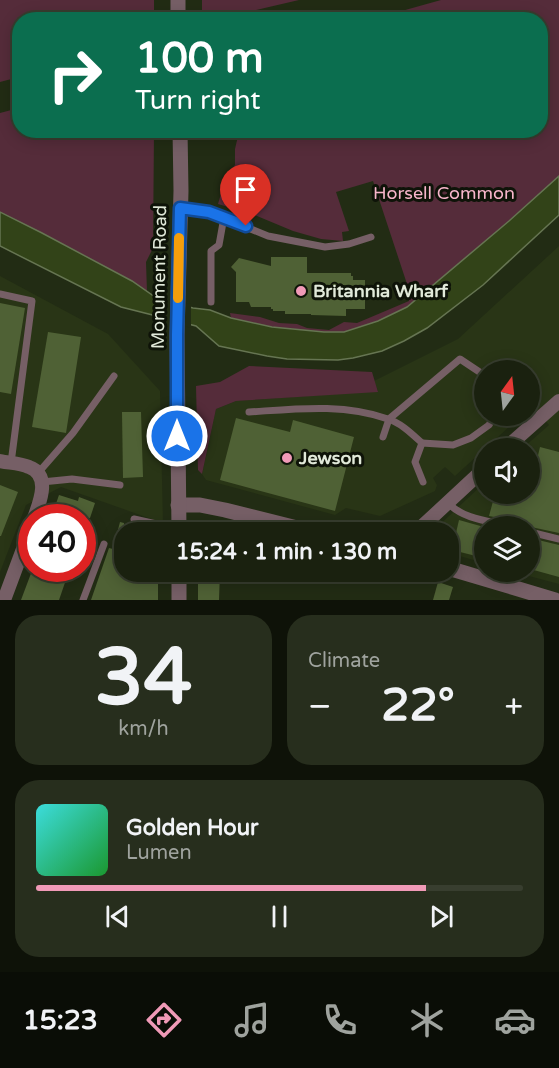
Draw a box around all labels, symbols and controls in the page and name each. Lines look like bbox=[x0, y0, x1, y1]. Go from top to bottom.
text: 100 m bbox=[135, 33, 264, 84]
icon: right bbox=[36, 36, 114, 114]
text: Turn right bbox=[135, 84, 261, 117]
pin bbox=[220, 164, 271, 226]
icon: arrive bbox=[229, 173, 262, 206]
park label: Horsell Common bbox=[373, 182, 515, 204]
street label: Monument Road bbox=[147, 205, 171, 349]
place label: Britannia Wharf bbox=[313, 280, 449, 302]
marker: Britannia Wharf bbox=[294, 284, 308, 298]
north arrow bbox=[474, 360, 540, 426]
map controls bbox=[474, 360, 540, 582]
position arrow bbox=[145, 404, 209, 468]
button: sound bbox=[474, 438, 540, 504]
place label: Jewson bbox=[298, 447, 362, 469]
marker: Jewson bbox=[280, 451, 294, 465]
speed limit sign: 40 bbox=[18, 504, 96, 582]
button: layers bbox=[474, 516, 540, 582]
text: 15:24 · 1 min · 130 m bbox=[176, 539, 397, 565]
text: 34 bbox=[95, 631, 192, 725]
text: Climate bbox=[308, 649, 380, 673]
text: 22° bbox=[381, 679, 455, 733]
text: − bbox=[308, 687, 332, 726]
text: + bbox=[504, 687, 523, 726]
text: km/h bbox=[118, 717, 169, 741]
text: Golden Hour bbox=[126, 815, 258, 841]
text: Lumen bbox=[126, 841, 192, 865]
icon: previous bbox=[101, 900, 134, 933]
icon: pause bbox=[263, 900, 296, 933]
icon: next bbox=[425, 900, 458, 933]
icon: directions bbox=[143, 999, 185, 1041]
icon: music bbox=[231, 999, 273, 1041]
icon: phone bbox=[319, 999, 361, 1041]
icon: climate bbox=[406, 999, 448, 1041]
icon: car bbox=[494, 999, 536, 1041]
text: 15:23 bbox=[23, 1004, 98, 1037]

